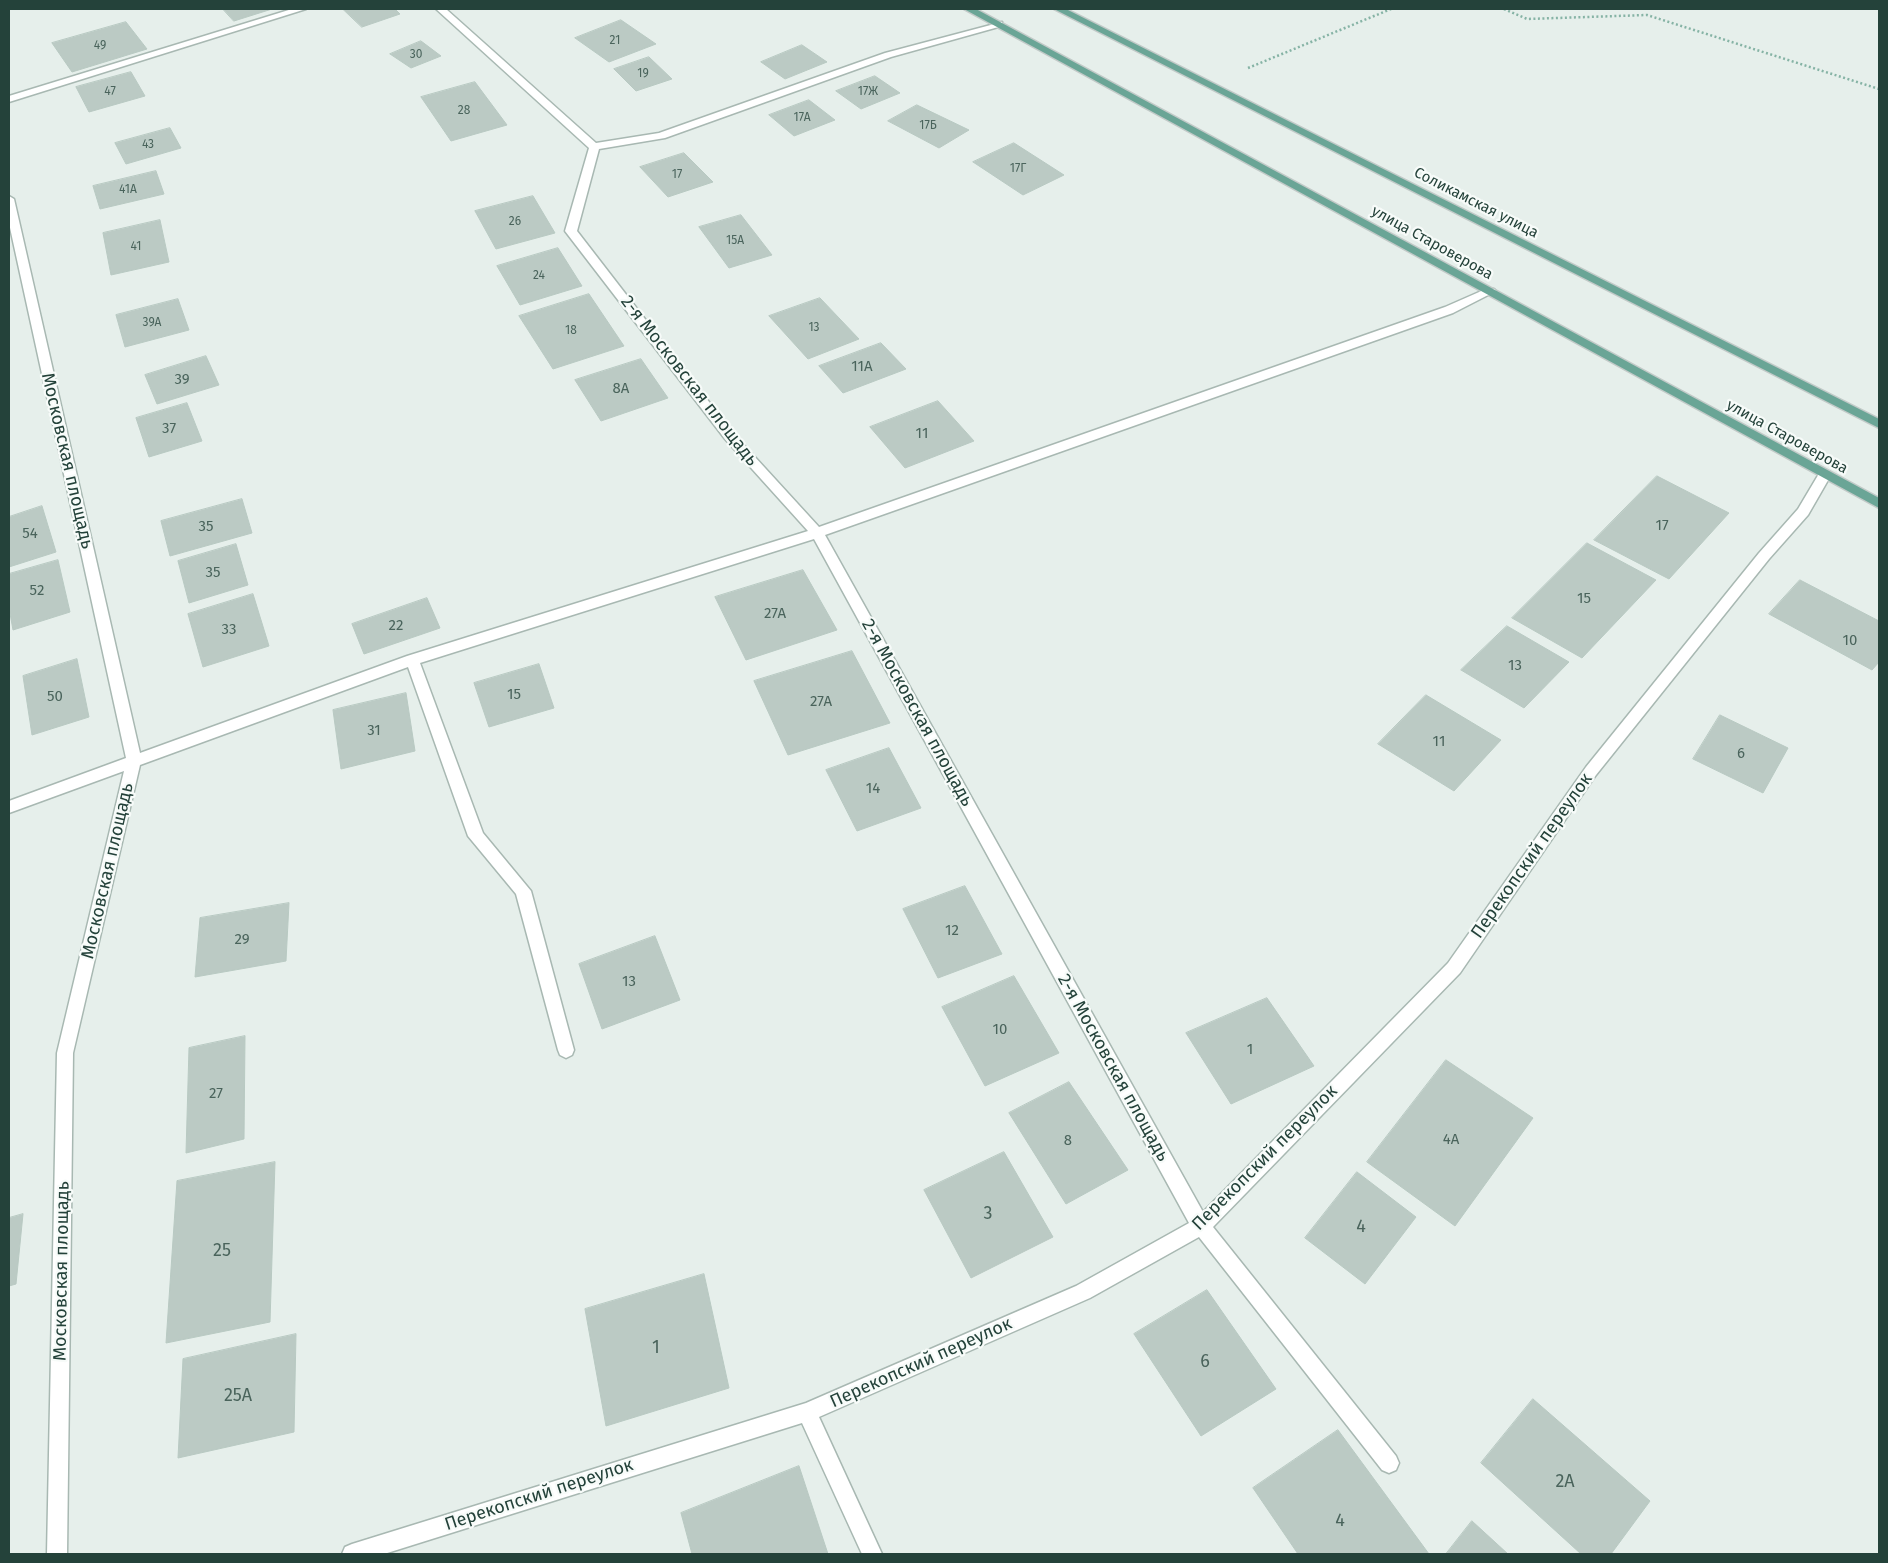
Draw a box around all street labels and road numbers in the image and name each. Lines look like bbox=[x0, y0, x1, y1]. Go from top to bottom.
street label: Соликамская улица bbox=[1411, 164, 1541, 242]
street label: улица Староверова bbox=[1368, 202, 1496, 284]
street label: 2-я Московская площадь bbox=[616, 291, 762, 471]
street label: Московская площадь bbox=[36, 371, 98, 551]
street label: улица Староверова bbox=[1723, 396, 1851, 478]
street label: 2-я Московская площадь bbox=[857, 616, 977, 810]
street label: Перекопский переулок bbox=[1467, 769, 1597, 943]
street label: Московская площадь bbox=[77, 781, 139, 961]
street label: 2-я Московская площадь bbox=[1053, 971, 1173, 1165]
street label: Перекопский переулок bbox=[1188, 1081, 1342, 1235]
street label: Московская площадь bbox=[50, 1181, 74, 1361]
street label: Перекопский переулок bbox=[827, 1313, 1015, 1413]
street label: Перекопский переулок bbox=[442, 1454, 636, 1536]

